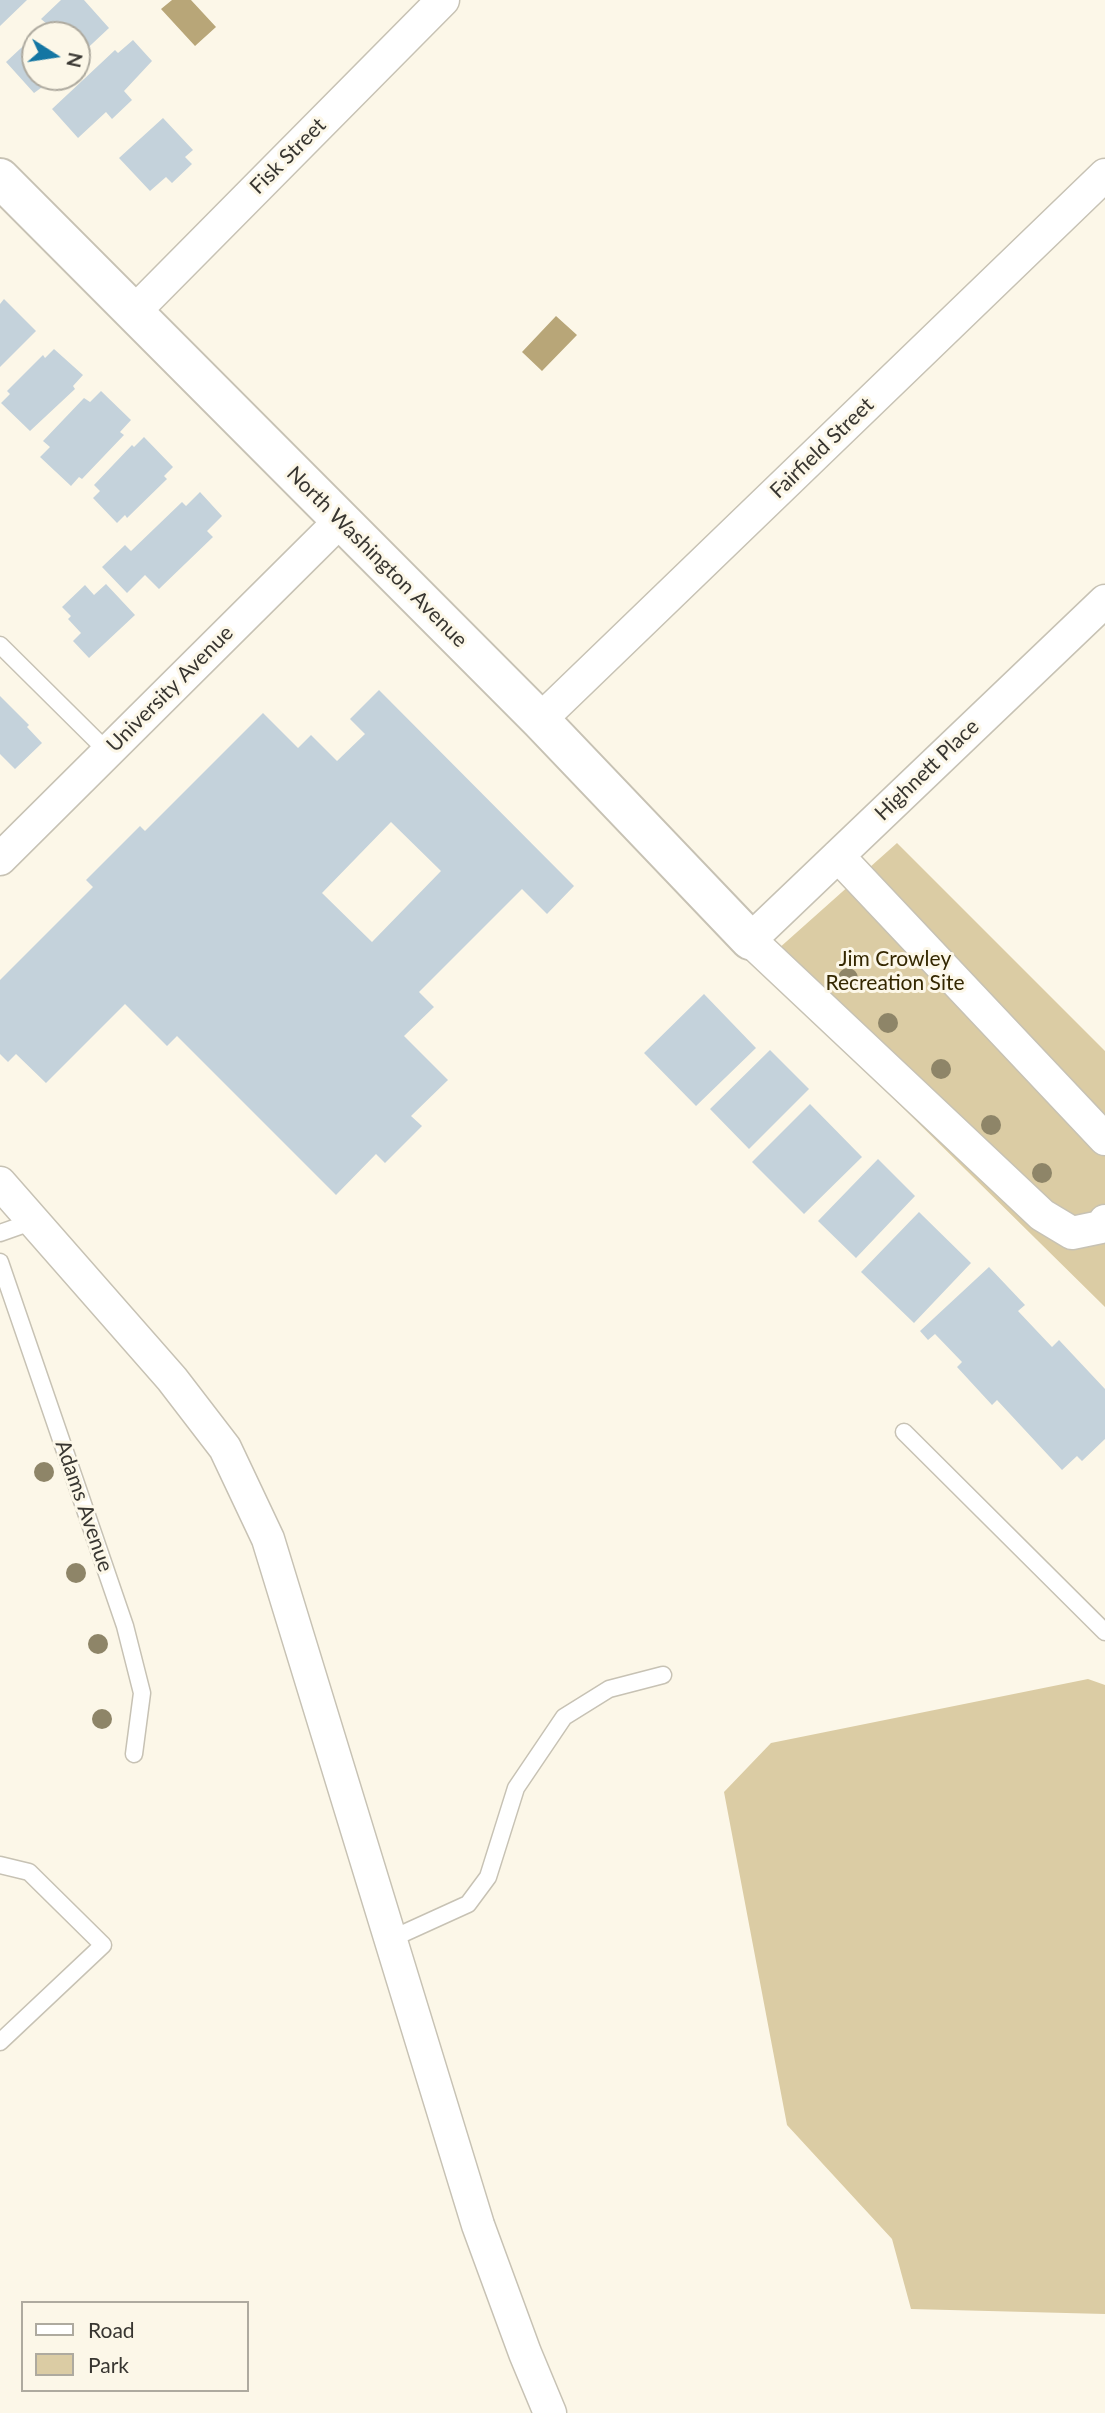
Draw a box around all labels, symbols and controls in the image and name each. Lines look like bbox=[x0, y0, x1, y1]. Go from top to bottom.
north arrow bbox=[21, 21, 91, 91]
text: N bbox=[62, 50, 88, 70]
street label: Fisk Street bbox=[245, 113, 331, 199]
street label: Fairfield Street bbox=[765, 392, 879, 504]
street label: North Washington Avenue bbox=[281, 461, 473, 653]
street label: University Avenue bbox=[102, 621, 238, 757]
street label: Highnett Place bbox=[870, 714, 984, 826]
park label: Jim Crowley Recreation Site bbox=[825, 946, 965, 996]
street label: Adams Avenue bbox=[50, 1437, 118, 1575]
legend bbox=[21, 2301, 248, 2392]
text: Road bbox=[88, 2317, 135, 2342]
text: Park bbox=[88, 2352, 129, 2377]

